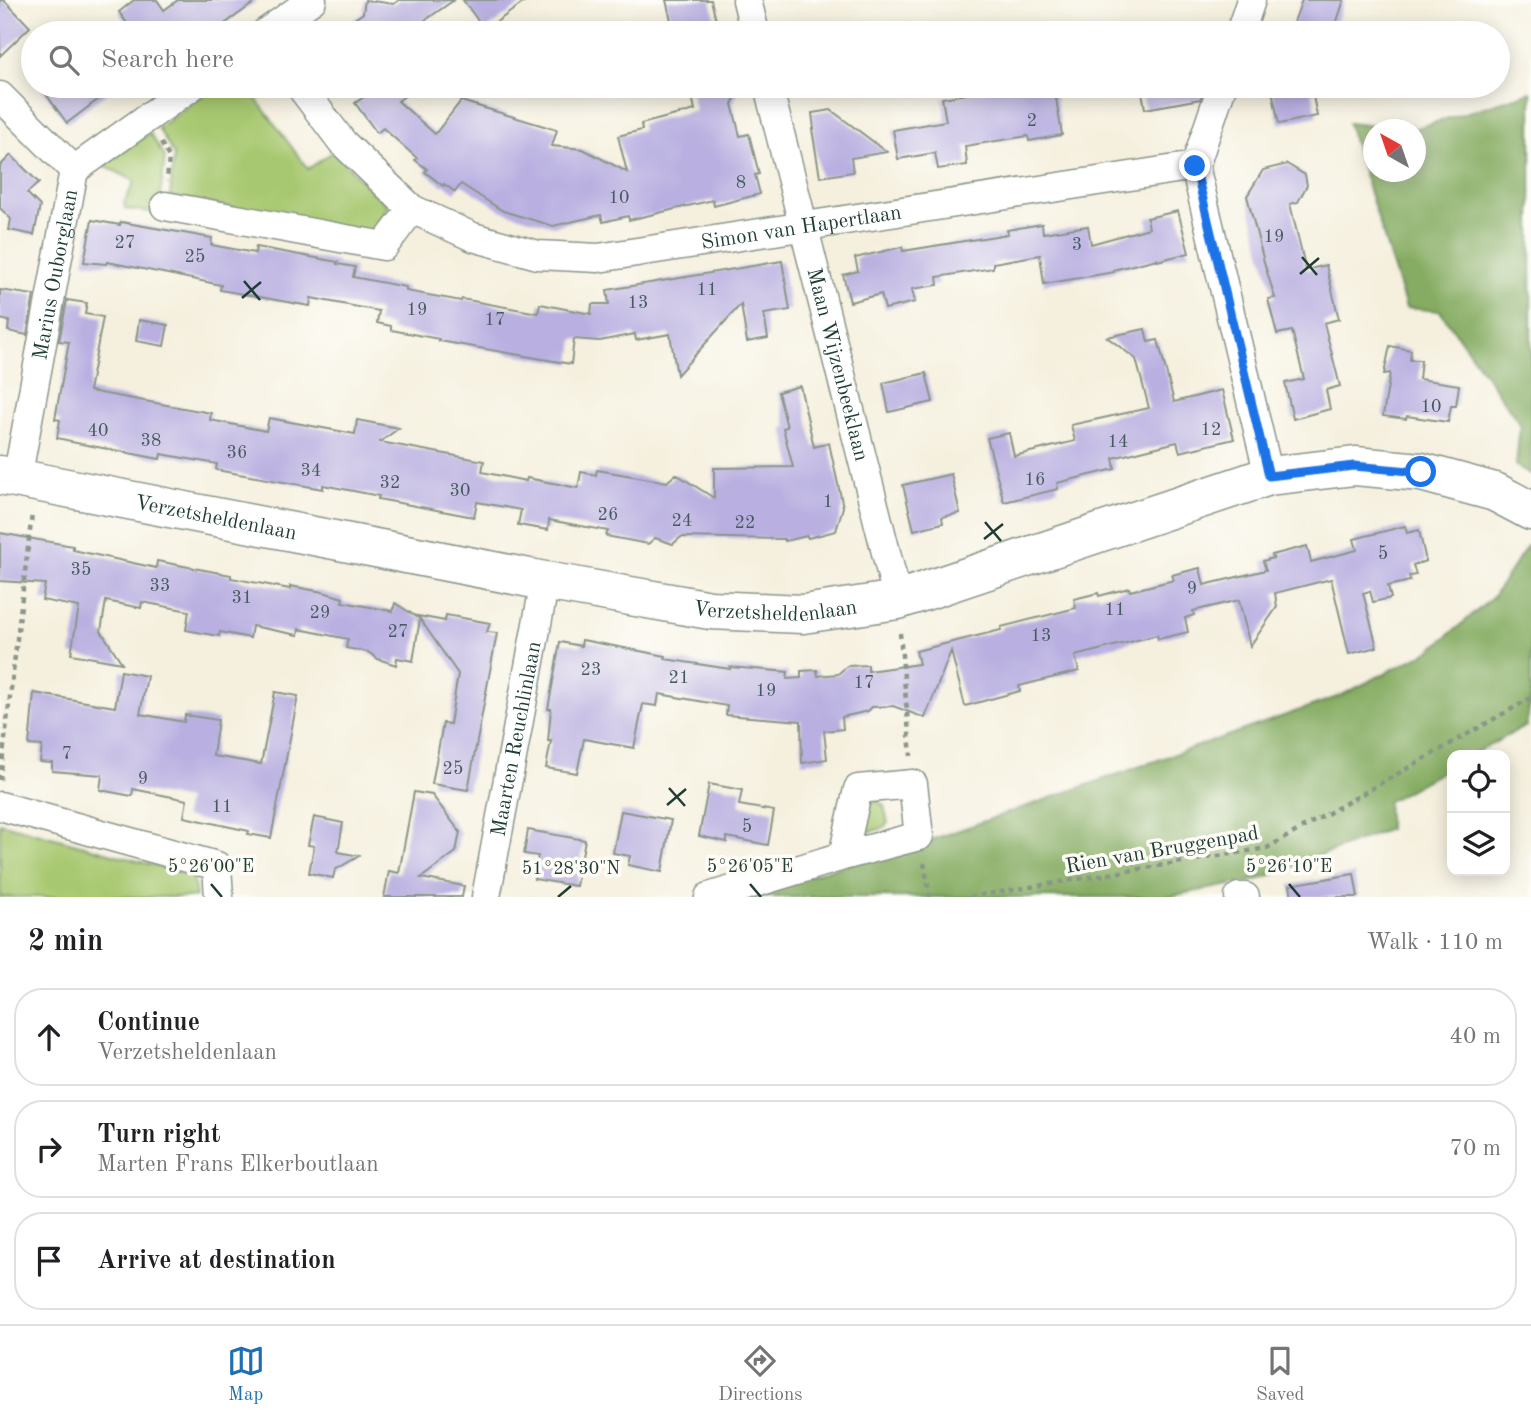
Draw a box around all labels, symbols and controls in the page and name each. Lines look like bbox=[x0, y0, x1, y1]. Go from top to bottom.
search box bbox=[21, 21, 1510, 98]
icon: search bbox=[45, 41, 83, 79]
text: Search here bbox=[101, 47, 234, 73]
house number: 2 bbox=[1027, 112, 1037, 130]
north arrow bbox=[1363, 119, 1426, 182]
route end bbox=[1179, 150, 1210, 181]
house number: 8 bbox=[736, 174, 746, 192]
street label: Marius Ouborglaan bbox=[30, 188, 82, 362]
house number: 10 bbox=[609, 189, 629, 207]
street label: Simon van Hapertlaan bbox=[700, 202, 903, 254]
house number: 19 bbox=[1264, 228, 1284, 246]
house number: 27 bbox=[115, 234, 135, 252]
house number: 3 bbox=[1072, 236, 1082, 254]
house number: 25 bbox=[185, 248, 205, 266]
street label: Maan Wijzenbeeklaan bbox=[802, 266, 871, 463]
house number: 11 bbox=[697, 281, 717, 299]
house number: 13 bbox=[628, 294, 648, 312]
house number: 19 bbox=[407, 301, 427, 319]
house number: 17 bbox=[485, 311, 505, 329]
house number: 10 bbox=[1421, 398, 1441, 416]
house number: 12 bbox=[1201, 421, 1221, 439]
house number: 40 bbox=[88, 422, 108, 440]
house number: 38 bbox=[141, 432, 161, 450]
house number: 14 bbox=[1108, 433, 1128, 451]
house number: 36 bbox=[227, 444, 247, 462]
route start bbox=[1405, 456, 1436, 487]
house number: 34 bbox=[301, 462, 321, 480]
house number: 16 bbox=[1025, 471, 1045, 489]
house number: 32 bbox=[380, 474, 400, 492]
house number: 30 bbox=[450, 482, 470, 500]
street label: Verzetsheldenlaan bbox=[133, 492, 298, 544]
house number: 1 bbox=[823, 493, 833, 511]
house number: 26 bbox=[598, 506, 618, 524]
house number: 24 bbox=[672, 512, 692, 530]
house number: 22 bbox=[735, 514, 755, 532]
house number: 5 bbox=[1378, 545, 1388, 563]
house number: 35 bbox=[71, 561, 91, 579]
house number: 33 bbox=[150, 577, 170, 595]
house number: 9 bbox=[1187, 580, 1197, 598]
house number: 31 bbox=[232, 589, 252, 607]
street label: Verzetsheldenlaan bbox=[691, 597, 859, 627]
house number: 11 bbox=[1105, 601, 1125, 619]
house number: 29 bbox=[310, 604, 330, 622]
house number: 27 bbox=[388, 623, 408, 641]
house number: 13 bbox=[1031, 627, 1051, 645]
street label: Maarten Reuchlinlaan bbox=[489, 640, 546, 838]
house number: 23 bbox=[581, 661, 601, 679]
house number: 21 bbox=[669, 669, 689, 687]
house number: 17 bbox=[854, 674, 874, 692]
house number: 19 bbox=[756, 682, 776, 700]
house number: 7 bbox=[62, 745, 72, 763]
map controls bbox=[1447, 750, 1510, 876]
button: locate bbox=[1447, 750, 1510, 813]
house number: 25 bbox=[443, 760, 463, 778]
house number: 9 bbox=[138, 770, 148, 788]
house number: 11 bbox=[212, 798, 232, 816]
button: layers bbox=[1447, 813, 1510, 876]
house number: 5 bbox=[742, 818, 752, 836]
street label: Rien van Bruggenpad bbox=[1064, 823, 1261, 878]
text: 5°26'00"E bbox=[168, 858, 254, 876]
text: 5°26'05"E bbox=[707, 858, 793, 876]
text: 5°26'10"E bbox=[1246, 858, 1332, 876]
text: 51°28'30"N bbox=[522, 860, 620, 878]
text: 2 min bbox=[28, 927, 103, 957]
text: Walk · 110 m bbox=[1367, 931, 1503, 954]
text: Continue bbox=[97, 1010, 200, 1036]
icon: ahead bbox=[30, 1018, 68, 1056]
text: 40 m bbox=[1450, 1025, 1501, 1048]
text: Verzetsheldenlaan bbox=[97, 1041, 277, 1064]
text: Turn right bbox=[97, 1122, 220, 1148]
icon: right bbox=[30, 1130, 68, 1168]
text: 70 m bbox=[1450, 1137, 1501, 1160]
text: Marten Frans Elkerboutlaan bbox=[97, 1153, 379, 1176]
icon: arrive bbox=[30, 1242, 68, 1280]
text: Arrive at destination bbox=[97, 1248, 336, 1274]
tab: Map bbox=[227, 1342, 265, 1407]
tab: Directions bbox=[718, 1342, 803, 1407]
tab: Saved bbox=[1256, 1342, 1304, 1407]

